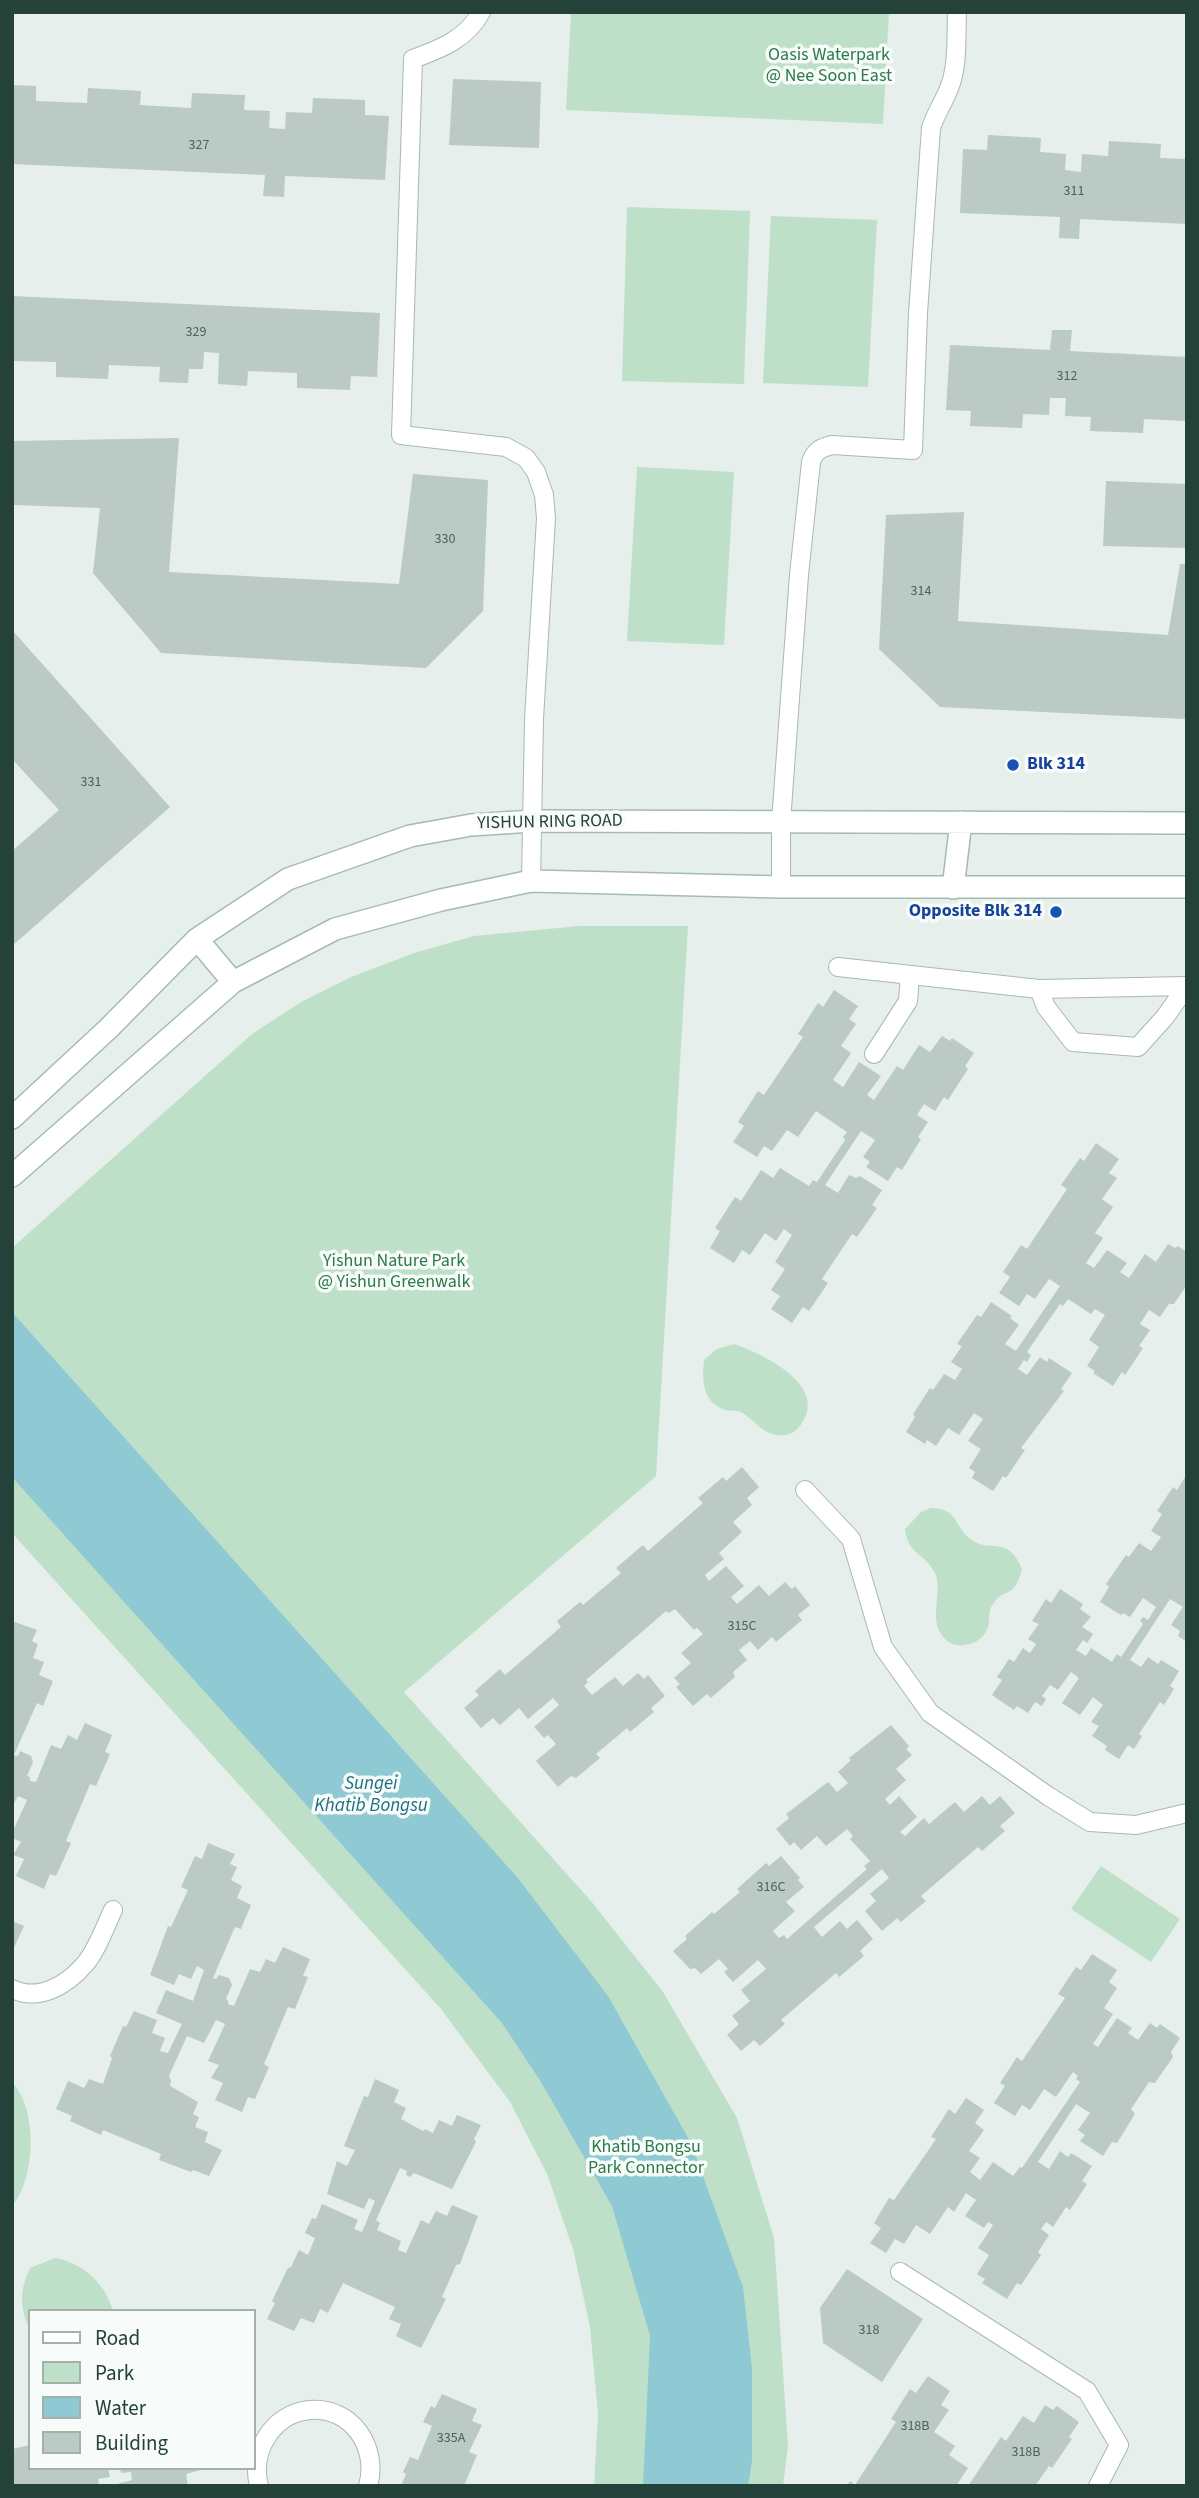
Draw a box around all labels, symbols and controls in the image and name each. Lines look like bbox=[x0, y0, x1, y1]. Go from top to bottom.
park label: Oasis Waterpark @ Nee Soon East bbox=[766, 45, 892, 88]
house number: 327 bbox=[189, 138, 209, 154]
house number: 311 bbox=[1064, 184, 1084, 200]
house number: 329 bbox=[186, 325, 206, 341]
house number: 312 bbox=[1057, 369, 1077, 385]
house number: 330 bbox=[435, 532, 455, 548]
house number: 314 bbox=[911, 584, 931, 600]
place label: Blk 314 bbox=[1027, 754, 1085, 776]
marker: Blk 314 bbox=[1005, 757, 1021, 773]
house number: 331 bbox=[81, 775, 101, 791]
street label: YISHUN RING ROAD bbox=[477, 811, 623, 835]
place label: Opposite Blk 314 bbox=[909, 901, 1042, 923]
marker: Opposite Blk 314 bbox=[1048, 904, 1064, 920]
park label: Yishun Nature Park @ Yishun Greenwalk bbox=[318, 1251, 470, 1294]
house number: 315C bbox=[728, 1619, 756, 1635]
water label: Sungei Khatib Bongsu bbox=[314, 1774, 428, 1818]
house number: 316C bbox=[757, 1880, 785, 1896]
park label: Khatib Bongsu Park Connector bbox=[588, 2137, 704, 2180]
legend bbox=[28, 2309, 256, 2470]
text: Road bbox=[95, 2323, 140, 2353]
house number: 318 bbox=[859, 2323, 879, 2339]
text: Park bbox=[95, 2358, 134, 2388]
text: Water bbox=[95, 2393, 146, 2423]
house number: 318B bbox=[900, 2419, 930, 2435]
text: Building bbox=[95, 2428, 168, 2458]
house number: 335A bbox=[437, 2431, 465, 2447]
house number: 318B bbox=[1011, 2445, 1041, 2461]

